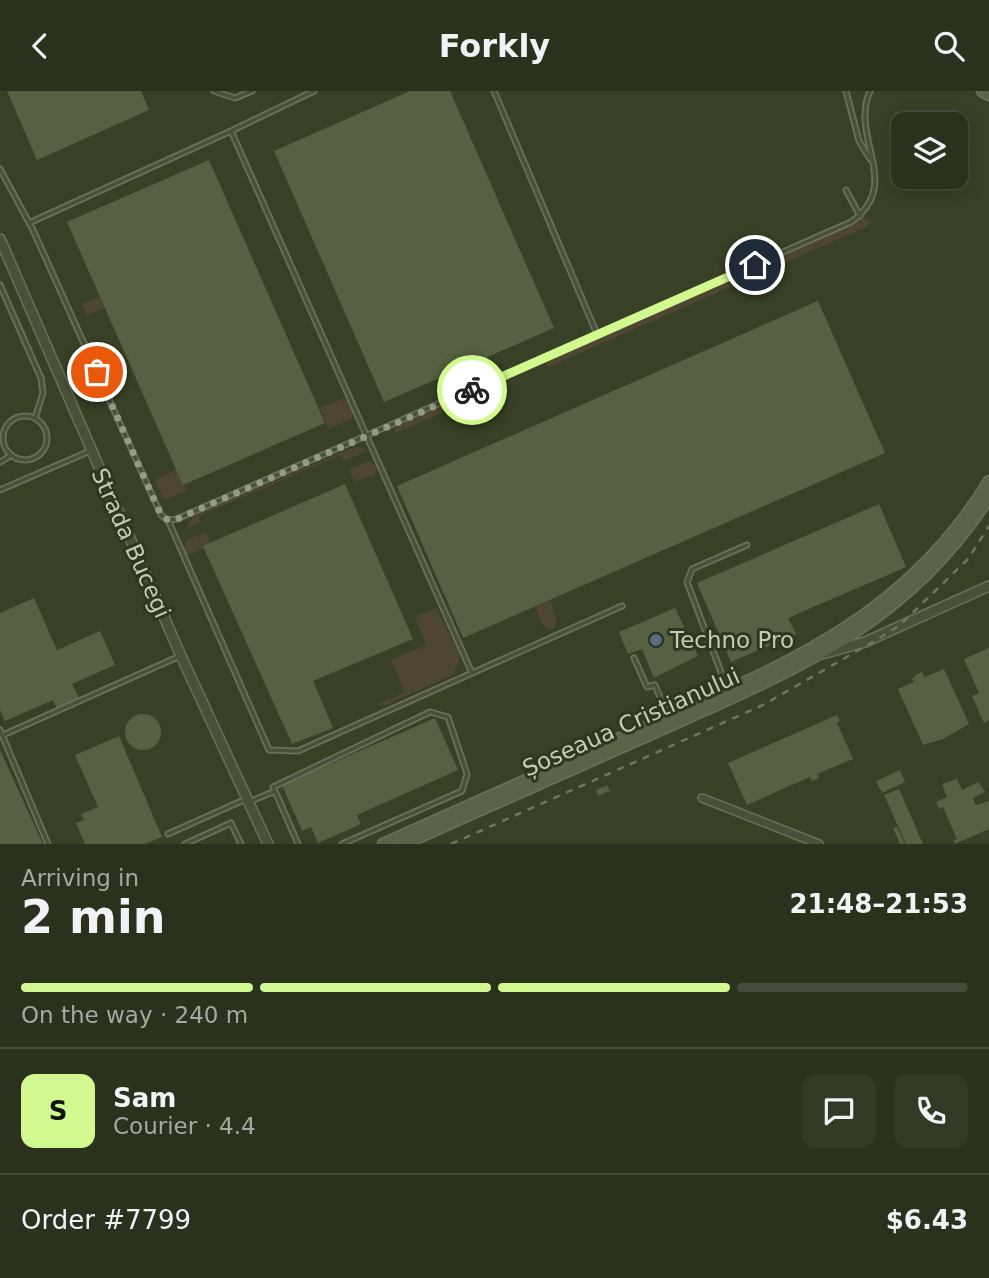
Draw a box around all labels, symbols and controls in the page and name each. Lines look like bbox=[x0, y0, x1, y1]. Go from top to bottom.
icon: back bbox=[21, 27, 59, 65]
text: Forkly bbox=[439, 27, 550, 65]
icon: search bbox=[930, 27, 968, 65]
map controls bbox=[891, 112, 968, 189]
button: layers bbox=[891, 112, 968, 189]
pin bbox=[725, 235, 785, 295]
icon: home bbox=[736, 246, 774, 284]
pin bbox=[67, 342, 127, 402]
icon: bag bbox=[78, 353, 116, 391]
courier bbox=[437, 355, 507, 425]
icon: bike bbox=[453, 371, 491, 409]
street label: Strada Bucegi bbox=[86, 464, 176, 622]
place label: Techno Pro bbox=[669, 627, 794, 653]
marker: Techno Pro bbox=[648, 632, 664, 648]
street label: Șoseaua Cristianului bbox=[518, 662, 744, 782]
text: Arriving in bbox=[21, 865, 139, 891]
text: 21:48–21:53 bbox=[789, 889, 968, 919]
text: 2 min bbox=[21, 890, 165, 944]
text: On the way · 240 m bbox=[21, 1002, 248, 1028]
button: chat bbox=[802, 1074, 876, 1148]
button: phone bbox=[894, 1074, 968, 1148]
text: Sam bbox=[113, 1083, 176, 1113]
text: S bbox=[49, 1096, 67, 1126]
text: Courier · 4.4 bbox=[113, 1113, 256, 1139]
text: Order #7799 bbox=[21, 1205, 191, 1235]
text: $6.43 bbox=[886, 1205, 968, 1235]

